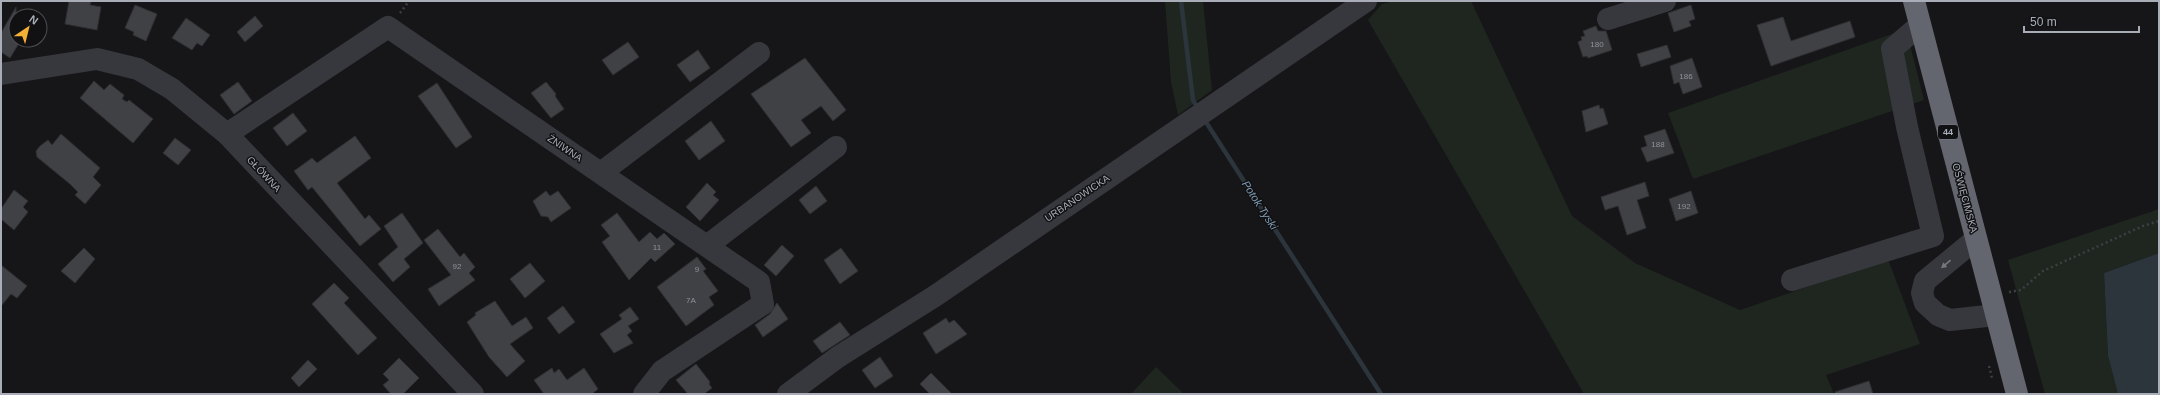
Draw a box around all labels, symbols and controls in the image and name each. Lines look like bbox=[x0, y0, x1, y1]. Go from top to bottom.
north arrow bbox=[8, 8, 48, 48]
scale bar bbox=[2024, 8, 2139, 34]
text: N bbox=[27, 13, 40, 27]
text: 50 m bbox=[2030, 15, 2057, 29]
house number: 180 bbox=[1590, 40, 1604, 49]
house number: 186 bbox=[1679, 72, 1693, 81]
road number: 44 bbox=[1938, 125, 1958, 139]
street label: ŻNIWNA bbox=[546, 132, 585, 164]
house number: 188 bbox=[1651, 140, 1665, 149]
street label: GŁÓWNA bbox=[245, 153, 284, 194]
street label: OŚWIĘCIMSKA bbox=[1950, 162, 1981, 234]
street label: URBANOWICKA bbox=[1043, 172, 1112, 224]
water label: Potok Tyski bbox=[1240, 178, 1281, 232]
house number: 192 bbox=[1677, 202, 1691, 211]
house number: 11 bbox=[653, 243, 662, 252]
one-way arrow bbox=[1941, 259, 1951, 268]
house number: 92 bbox=[453, 262, 462, 271]
house number: 9 bbox=[695, 265, 700, 274]
house number: 7A bbox=[686, 296, 697, 305]

